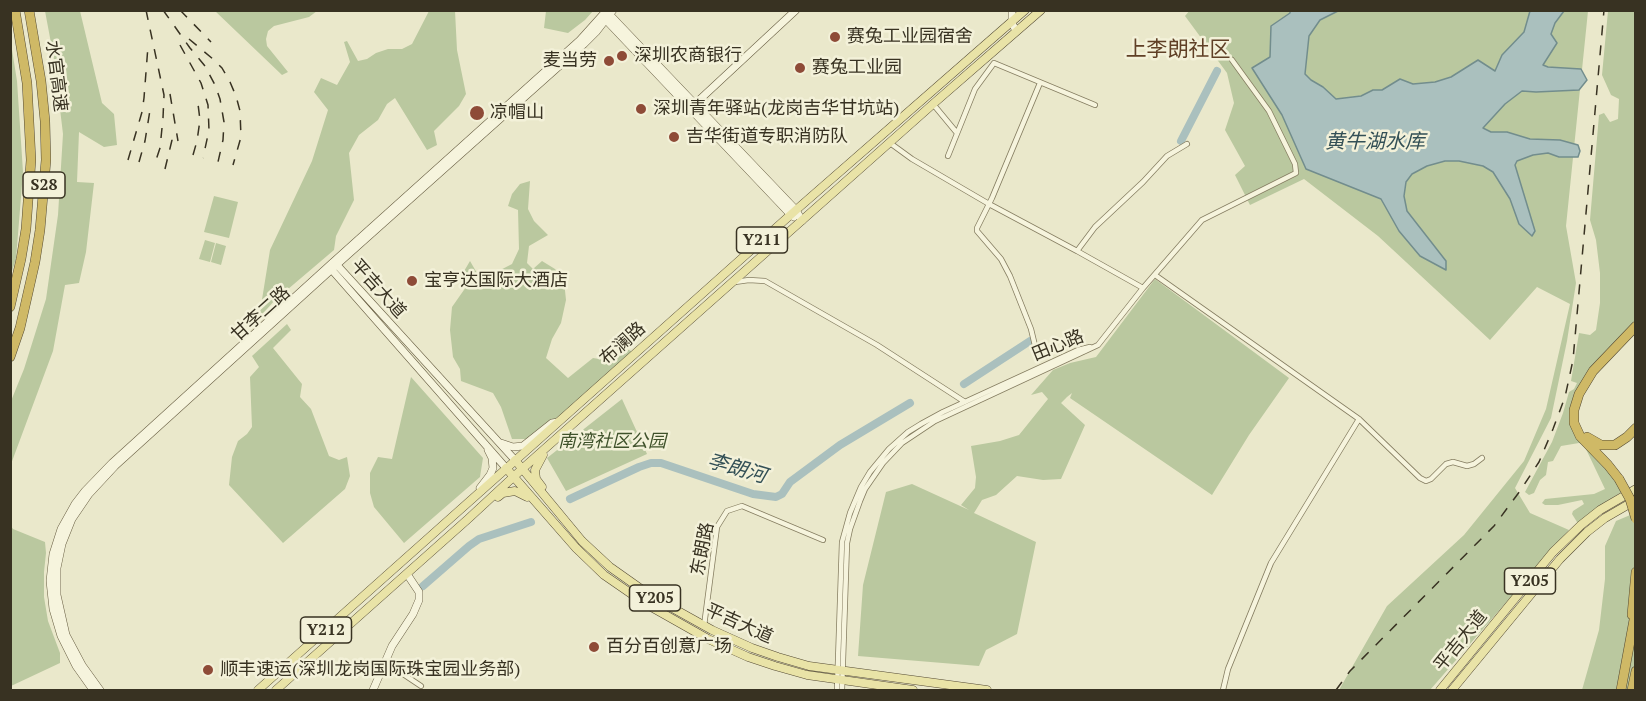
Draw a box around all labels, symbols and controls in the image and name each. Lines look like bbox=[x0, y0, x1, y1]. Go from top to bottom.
place label: 赛兔工业园宿舍 bbox=[847, 26, 973, 48]
marker: 赛兔工业园宿舍 bbox=[828, 30, 842, 44]
district label: 上李朗社区 bbox=[1126, 37, 1230, 63]
street label: 水官高速 bbox=[41, 39, 71, 113]
place label: 深圳农商银行 bbox=[634, 45, 742, 67]
marker: 深圳农商银行 bbox=[615, 49, 629, 63]
place label: 麦当劳 bbox=[543, 50, 597, 72]
marker: 麦当劳 bbox=[602, 54, 616, 68]
place label: 赛兔工业园 bbox=[812, 57, 902, 79]
marker: 赛兔工业园 bbox=[793, 61, 807, 75]
place label: 深圳青年驿站(龙岗吉华甘坑站) bbox=[653, 98, 899, 120]
place label: 凉帽山 bbox=[490, 102, 544, 124]
marker: 深圳青年驿站(龙岗吉华甘坑站) bbox=[634, 102, 648, 116]
marker: 凉帽山 bbox=[468, 104, 486, 122]
place label: 吉华街道专职消防队 bbox=[686, 126, 848, 148]
marker: 吉华街道专职消防队 bbox=[667, 130, 681, 144]
water label: 黄牛湖水库 bbox=[1325, 130, 1425, 154]
road number: S28 bbox=[23, 172, 65, 198]
road number: Y211 bbox=[736, 227, 788, 253]
street label: 平吉大道 bbox=[346, 255, 410, 323]
place label: 宝亨达国际大酒店 bbox=[424, 270, 568, 292]
marker: 宝亨达国际大酒店 bbox=[405, 274, 419, 288]
street label: 甘李二路 bbox=[227, 282, 295, 346]
street label: 布澜路 bbox=[596, 318, 650, 370]
street label: 田心路 bbox=[1029, 326, 1087, 366]
park label: 南湾社区公园 bbox=[558, 431, 666, 453]
water label: 李朗河 bbox=[705, 449, 769, 489]
street label: 东朗路 bbox=[687, 520, 719, 578]
road number: Y205 bbox=[1504, 568, 1556, 594]
road number: Y205 bbox=[630, 585, 680, 611]
street label: 平吉大道 bbox=[702, 599, 776, 649]
street label: 平吉大道 bbox=[1430, 606, 1492, 676]
road number: Y212 bbox=[300, 617, 352, 643]
place label: 百分百创意广场 bbox=[606, 636, 732, 658]
marker: 百分百创意广场 bbox=[587, 640, 601, 654]
place label: 顺丰速运(深圳龙岗国际珠宝园业务部) bbox=[220, 659, 520, 681]
marker: 顺丰速运(深圳龙岗国际珠宝园业务部) bbox=[201, 663, 215, 677]

